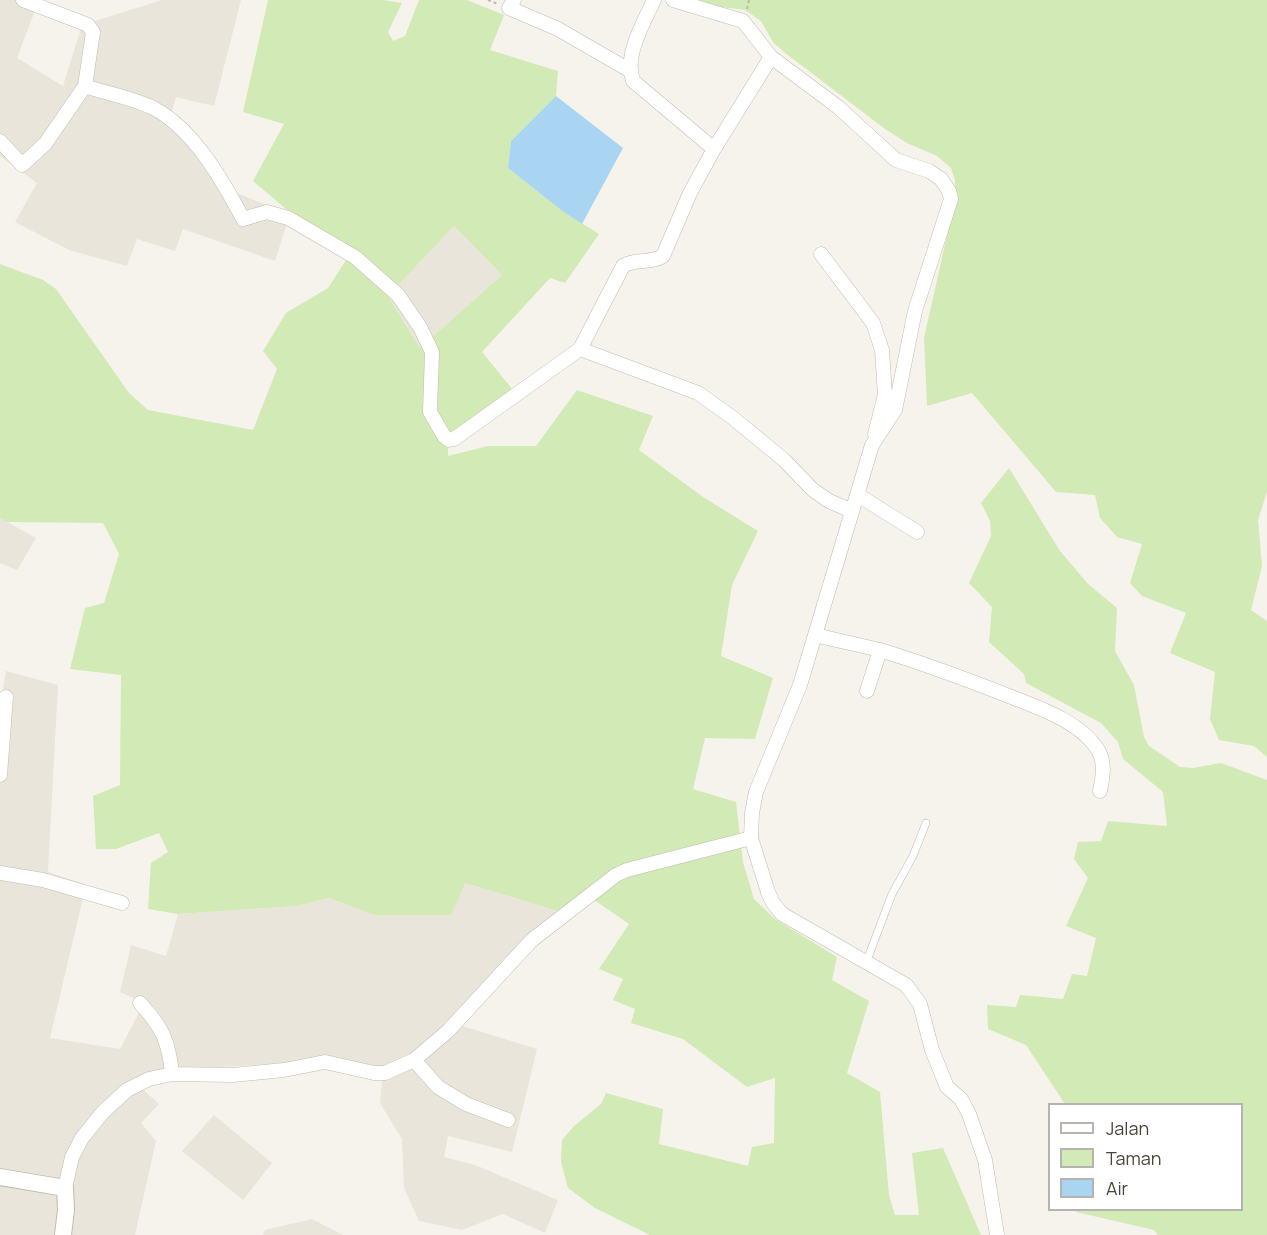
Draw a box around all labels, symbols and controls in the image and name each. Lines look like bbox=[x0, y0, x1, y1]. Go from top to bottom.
legend bbox=[1048, 1103, 1243, 1211]
text: Jalan bbox=[1106, 1116, 1149, 1140]
text: Taman bbox=[1106, 1146, 1161, 1170]
text: Air bbox=[1106, 1176, 1128, 1200]

